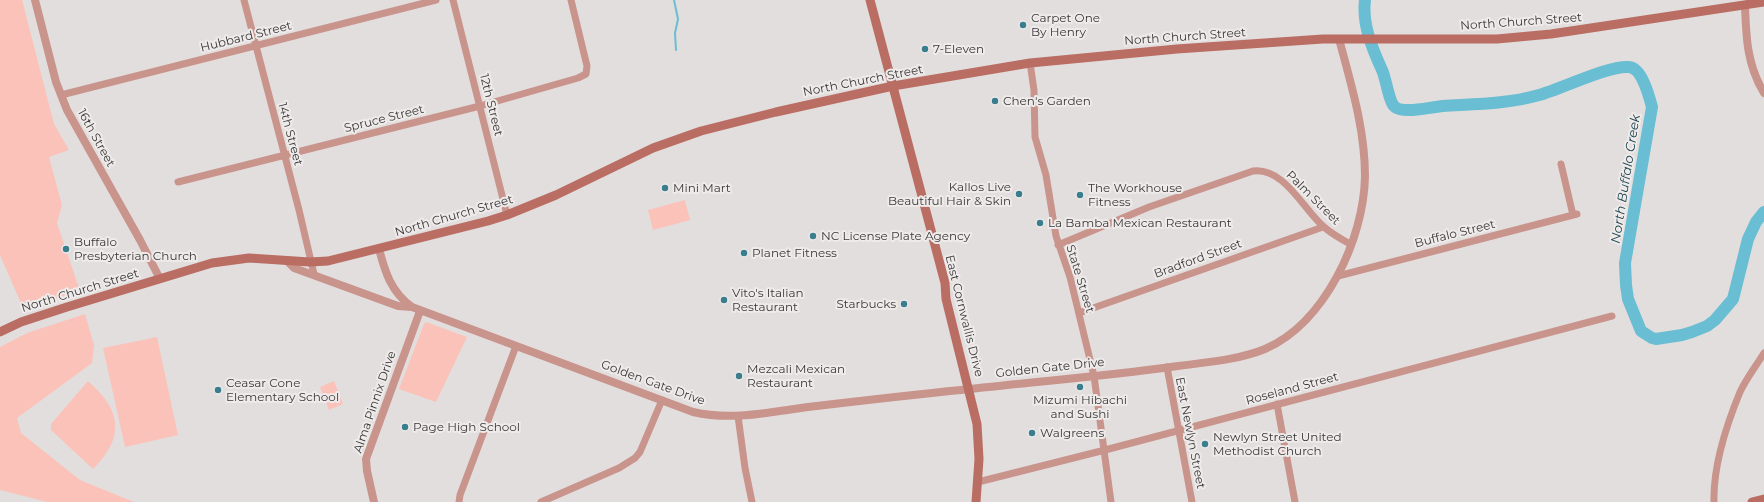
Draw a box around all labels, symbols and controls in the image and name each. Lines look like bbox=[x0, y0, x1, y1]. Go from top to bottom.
place label: Carpet One By Henry bbox=[1031, 11, 1100, 39]
street label: North Church Street bbox=[1460, 11, 1582, 33]
street label: Hubbard Street bbox=[199, 19, 293, 55]
marker: Carpet One By Henry bbox=[1018, 20, 1028, 30]
street label: North Church Street bbox=[1124, 26, 1246, 48]
place label: 7-Eleven bbox=[933, 42, 984, 56]
marker: 7-Eleven bbox=[920, 44, 930, 54]
street label: North Church Street bbox=[802, 62, 924, 100]
street label: 12th Street bbox=[476, 72, 506, 138]
place label: Chen's Garden bbox=[1003, 94, 1091, 108]
marker: Chen's Garden bbox=[990, 96, 1000, 106]
street label: 14th Street bbox=[275, 101, 305, 167]
street label: Spruce Street bbox=[343, 102, 425, 136]
street label: 16th Street bbox=[74, 107, 118, 169]
water label: North Buffalo Creek bbox=[1608, 113, 1644, 245]
street label: Palm Street bbox=[1283, 168, 1343, 228]
place label: Kallos Live Beautiful Hair & Skin bbox=[888, 180, 1011, 208]
place label: Mini Mart bbox=[673, 181, 731, 195]
place label: The Workhouse Fitness bbox=[1088, 181, 1182, 209]
marker: Mini Mart bbox=[660, 183, 670, 193]
marker: Kallos Live Beautiful Hair & Skin bbox=[1014, 189, 1024, 199]
marker: The Workhouse Fitness bbox=[1075, 190, 1085, 200]
street label: North Church Street bbox=[393, 192, 515, 240]
place label: La Bamba Mexican Restaurant bbox=[1048, 216, 1232, 230]
street label: Buffalo Street bbox=[1413, 217, 1497, 251]
marker: La Bamba Mexican Restaurant bbox=[1035, 218, 1045, 228]
place label: NC License Plate Agency bbox=[821, 229, 970, 243]
marker: NC License Plate Agency bbox=[808, 231, 818, 241]
place label: Buffalo Presbyterian Church bbox=[74, 235, 197, 263]
street label: Bradford Street bbox=[1152, 236, 1244, 282]
street label: State Street bbox=[1063, 243, 1097, 315]
marker: Buffalo Presbyterian Church bbox=[61, 244, 71, 254]
place label: Planet Fitness bbox=[752, 246, 837, 260]
marker: Planet Fitness bbox=[739, 248, 749, 258]
street label: East Cornwallis Drive bbox=[942, 254, 986, 378]
street label: North Church Street bbox=[20, 266, 140, 316]
place label: Vito's Italian Restaurant bbox=[732, 286, 804, 314]
marker: Vito's Italian Restaurant bbox=[719, 295, 729, 305]
place label: Starbucks bbox=[836, 297, 896, 311]
marker: Starbucks bbox=[899, 299, 909, 309]
street label: Alma Pinnix Drive bbox=[351, 349, 399, 455]
street label: Golden Gate Drive bbox=[995, 355, 1105, 381]
street label: Golden Gate Drive bbox=[599, 358, 707, 408]
place label: Mezcali Mexican Restaurant bbox=[747, 362, 845, 390]
street label: Roseland Street bbox=[1244, 370, 1340, 408]
marker: Mezcali Mexican Restaurant bbox=[734, 371, 744, 381]
place label: Ceasar Cone Elementary School bbox=[226, 376, 339, 404]
street label: East Newlyn Street bbox=[1172, 376, 1208, 490]
marker: Mizumi Hibachi and Sushi bbox=[1075, 382, 1085, 392]
marker: Ceasar Cone Elementary School bbox=[213, 385, 223, 395]
place label: Mizumi Hibachi and Sushi bbox=[1033, 393, 1127, 421]
place label: Page High School bbox=[413, 420, 520, 434]
marker: Page High School bbox=[400, 422, 410, 432]
place label: Walgreens bbox=[1040, 426, 1104, 440]
marker: Walgreens bbox=[1027, 428, 1037, 438]
place label: Newlyn Street United Methodist Church bbox=[1213, 430, 1342, 458]
marker: Newlyn Street United Methodist Church bbox=[1200, 439, 1210, 449]

